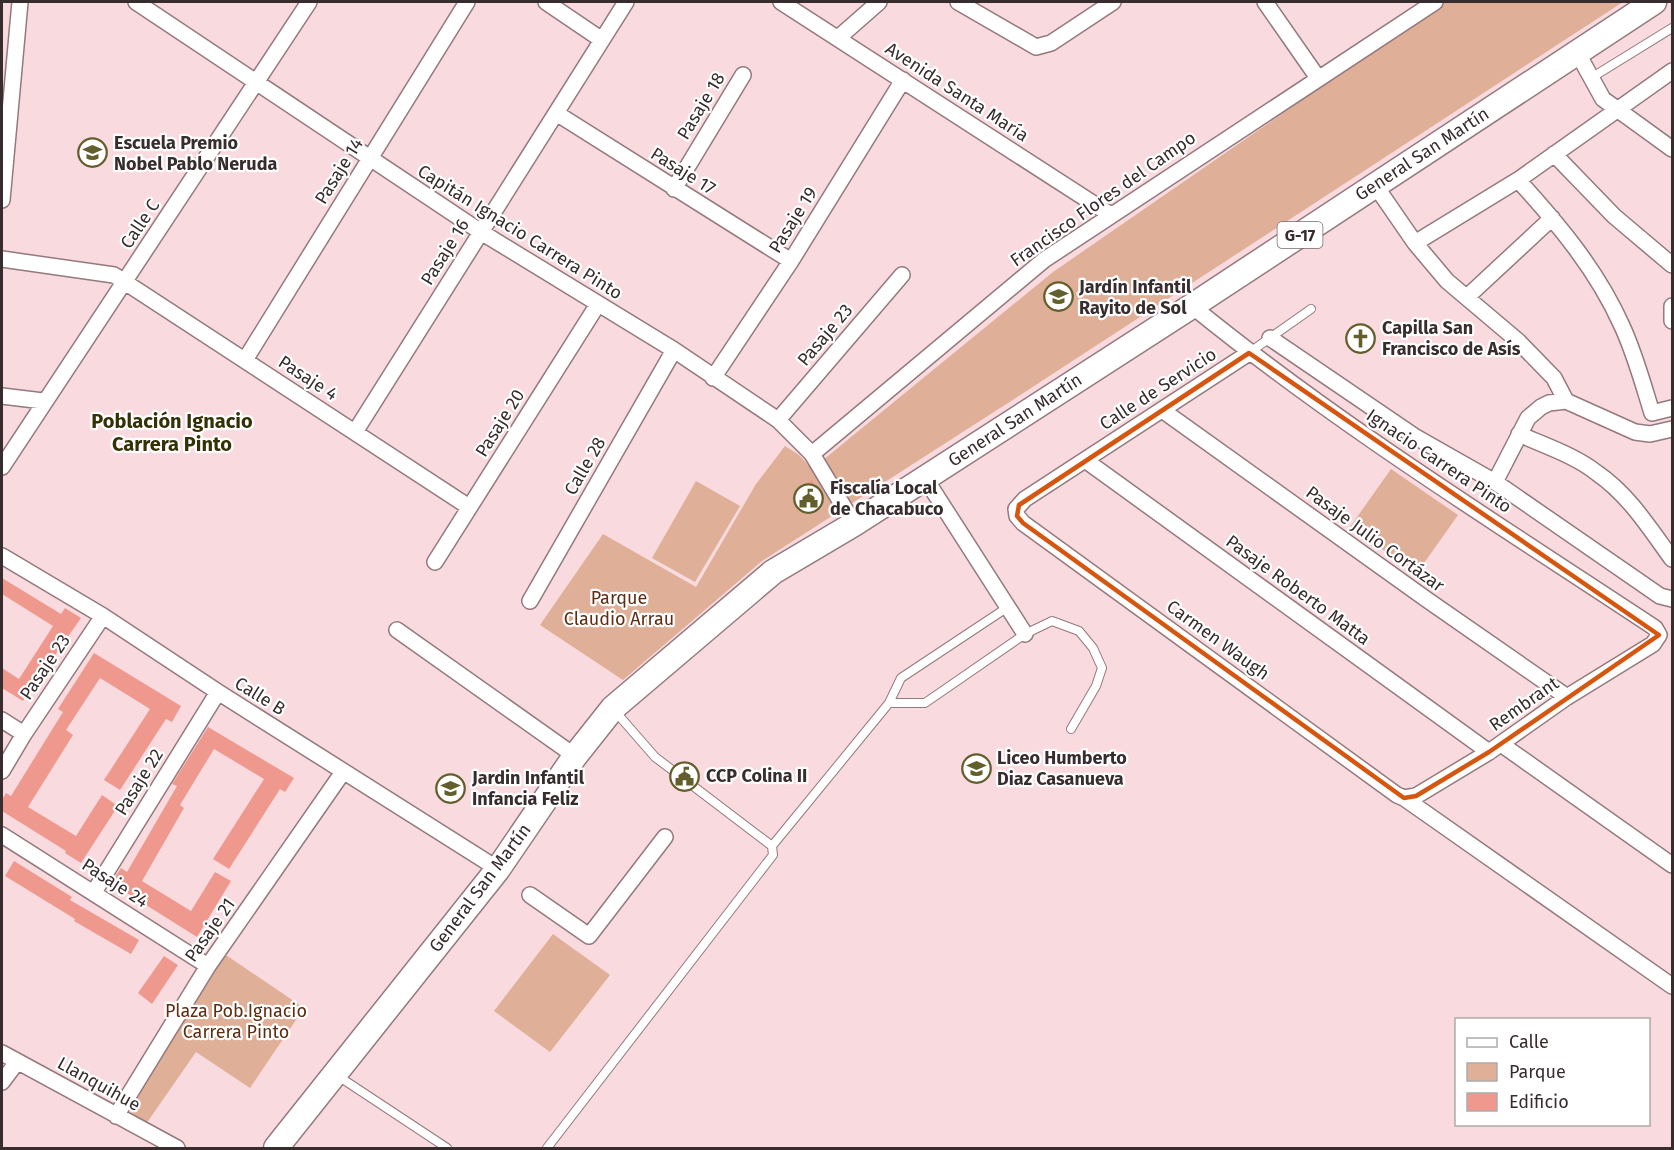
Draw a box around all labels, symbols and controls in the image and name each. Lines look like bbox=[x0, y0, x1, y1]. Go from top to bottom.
street label: Avenida Santa María bbox=[881, 37, 1033, 147]
street label: Pasaje 18 bbox=[672, 68, 730, 143]
street label: General San Martín bbox=[1351, 102, 1493, 206]
street label: Francisco Flores del Campo bbox=[1006, 127, 1200, 271]
place label: Escuela Premio Nobel Pablo Neruda bbox=[114, 132, 277, 175]
street label: Pasaje 14 bbox=[310, 133, 368, 208]
school or university icon: Escuela Premio Nobel Pablo Neruda bbox=[77, 137, 109, 169]
street label: Pasaje 17 bbox=[647, 143, 720, 199]
street label: Capitán Ignacio Carrera Pinto bbox=[413, 160, 627, 304]
street label: Pasaje 19 bbox=[764, 183, 822, 257]
street label: Calle C bbox=[116, 195, 164, 253]
street label: Pasaje 16 bbox=[416, 215, 474, 289]
road number: G-17 bbox=[1278, 222, 1322, 248]
place label: Jardín Infantil Rayito de Sol bbox=[1078, 276, 1192, 319]
school or university icon: Jardín Infantil Rayito de Sol bbox=[1042, 281, 1074, 313]
street label: Pasaje 23 bbox=[793, 299, 857, 371]
place label: Capilla San Francisco de Asís bbox=[1382, 317, 1521, 360]
church icon: Capilla San Francisco de Asís bbox=[1345, 322, 1377, 354]
street label: Calle de Servicio bbox=[1096, 343, 1220, 435]
street label: Pasaje 4 bbox=[274, 351, 342, 405]
street label: General San Martín bbox=[944, 368, 1086, 472]
street label: Pasaje 20 bbox=[471, 385, 529, 461]
street label: Ignacio Carrera Pinto bbox=[1362, 404, 1516, 518]
district label: Población Ignacio Carrera Pinto bbox=[91, 409, 253, 456]
street label: Calle 28 bbox=[560, 433, 610, 499]
place label: Fiscalía Local de Chacabuco bbox=[830, 477, 944, 520]
street label: Pasaje Julio Cortázar bbox=[1301, 481, 1449, 597]
public building icon: Fiscalía Local de Chacabuco bbox=[793, 482, 825, 514]
street label: Pasaje Roberto Matta bbox=[1222, 530, 1374, 650]
park label: Parque Claudio Arrau bbox=[564, 587, 674, 630]
street label: Carmen Waugh bbox=[1162, 595, 1274, 685]
street label: Pasaje 23 bbox=[15, 630, 75, 704]
street label: Calle B bbox=[231, 672, 289, 720]
street label: Rembrant bbox=[1485, 672, 1563, 736]
street label: Pasaje 22 bbox=[110, 745, 168, 819]
place label: Liceo Humberto Diaz Casanueva bbox=[997, 747, 1127, 790]
school or university icon: Liceo Humberto Diaz Casanueva bbox=[960, 752, 992, 784]
public building icon: CCP Colina II bbox=[669, 760, 701, 792]
place label: CCP Colina II bbox=[706, 765, 807, 787]
place label: Jardin Infantil Infancia Feliz bbox=[471, 767, 585, 810]
school or university icon: Jardin Infantil Infancia Feliz bbox=[435, 772, 467, 804]
street label: General San Martín bbox=[424, 819, 536, 957]
street label: Pasaje 24 bbox=[78, 853, 153, 913]
street label: Pasaje 21 bbox=[180, 894, 240, 966]
park label: Plaza Pob.Ignacio Carrera Pinto bbox=[165, 1000, 307, 1043]
legend bbox=[1455, 1018, 1650, 1126]
text: Calle bbox=[1509, 1031, 1549, 1053]
street label: Llanquihue bbox=[54, 1052, 144, 1116]
text: Parque bbox=[1509, 1061, 1566, 1083]
text: Edificio bbox=[1509, 1091, 1569, 1113]

